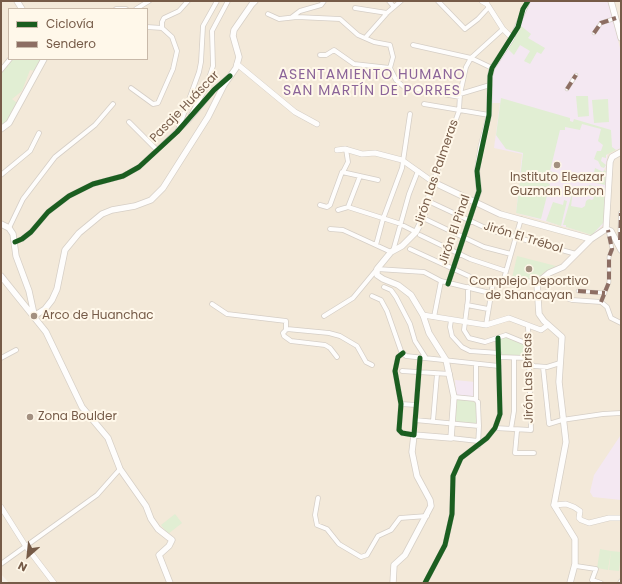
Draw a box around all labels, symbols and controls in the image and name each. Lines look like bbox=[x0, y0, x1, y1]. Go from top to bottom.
legend bbox=[8, 8, 148, 60]
text: Ciclovía bbox=[46, 15, 94, 32]
text: Sendero bbox=[46, 35, 96, 52]
district label: ASENTAMIENTO HUMANO SAN MARTÍN DE PORRES bbox=[279, 67, 465, 100]
street label: Pasaje Huáscar bbox=[147, 68, 223, 146]
street label: Jirón Las Palmeras bbox=[412, 118, 462, 228]
marker: Instituto Eleazar Guzman Barron bbox=[552, 160, 562, 170]
place label: Instituto Eleazar Guzman Barron bbox=[510, 171, 604, 199]
street label: Jirón El Pinal bbox=[436, 193, 474, 267]
street label: Jirón El Trébol bbox=[482, 219, 564, 257]
marker: Complejo Deportivo de Shancayan bbox=[524, 264, 534, 274]
place label: Complejo Deportivo de Shancayan bbox=[469, 275, 589, 303]
place label: Arco de Huanchac bbox=[42, 309, 154, 323]
marker: Arco de Huanchac bbox=[29, 311, 39, 321]
street label: Jirón Las Brisas bbox=[521, 333, 537, 423]
place label: Zona Boulder bbox=[38, 410, 117, 424]
marker: Zona Boulder bbox=[25, 412, 35, 422]
north arrow bbox=[8, 536, 48, 576]
text: N bbox=[15, 558, 30, 576]

